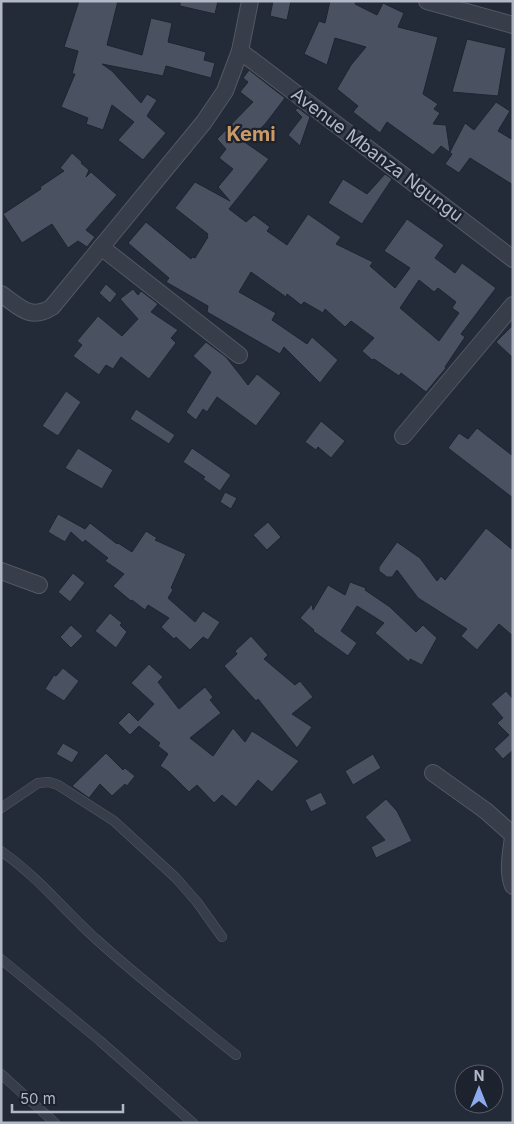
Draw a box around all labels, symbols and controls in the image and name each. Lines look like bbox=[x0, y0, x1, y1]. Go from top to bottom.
street label: Avenue Mbanza Ngungu bbox=[287, 83, 467, 226]
district label: Kemi bbox=[226, 122, 276, 146]
north arrow bbox=[454, 1064, 504, 1114]
text: N bbox=[474, 1067, 484, 1084]
scale bar bbox=[12, 1082, 124, 1114]
text: 50 m bbox=[20, 1089, 56, 1108]

